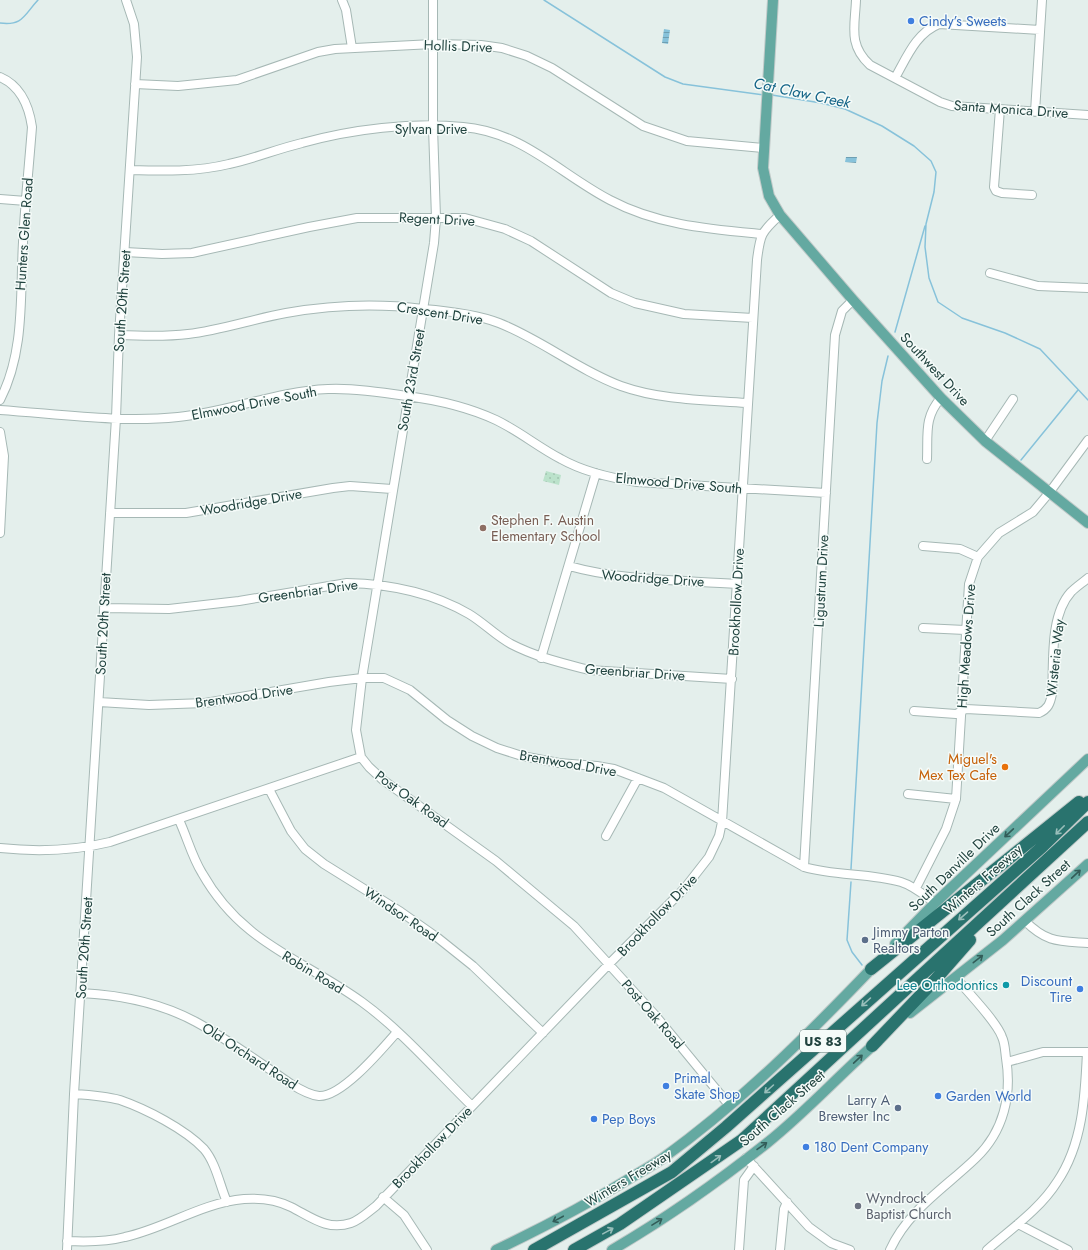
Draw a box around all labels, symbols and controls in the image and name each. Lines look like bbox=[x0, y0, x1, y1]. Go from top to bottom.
place label: Cindy’s Sweets bbox=[919, 11, 1007, 31]
marker: Cindy’s Sweets bbox=[906, 16, 916, 26]
street label: Hollis Drive bbox=[423, 35, 493, 57]
water label: Cat Claw Creek bbox=[752, 72, 853, 114]
street label: Santa Monica Drive bbox=[953, 95, 1069, 123]
street label: Sylvan Drive bbox=[395, 119, 467, 139]
street label: Hunters Glen Road bbox=[10, 177, 38, 291]
street label: Regent Drive bbox=[398, 207, 476, 231]
street label: South 20th Street bbox=[108, 249, 136, 353]
street label: Crescent Drive bbox=[395, 296, 485, 330]
street label: South 23rd Street bbox=[392, 327, 430, 433]
street label: Southwest Drive bbox=[896, 328, 974, 410]
street label: Elmwood Drive South bbox=[190, 381, 318, 425]
street label: Elmwood Drive South bbox=[615, 467, 743, 499]
street label: Woodridge Drive bbox=[199, 483, 303, 521]
place label: Stephen F. Austin Elementary School bbox=[491, 510, 601, 546]
marker: Stephen F. Austin Elementary School bbox=[478, 523, 488, 533]
street label: Ligustrum Drive bbox=[809, 534, 833, 628]
street label: Brookhollow Drive bbox=[723, 548, 749, 656]
street label: Woodridge Drive bbox=[601, 564, 705, 592]
street label: South 20th Street bbox=[90, 572, 116, 676]
street label: Greenbriar Drive bbox=[257, 574, 359, 608]
street label: High Meadows Drive bbox=[952, 583, 980, 709]
street label: Wisteria Way bbox=[1041, 617, 1069, 698]
street label: Greenbriar Drive bbox=[584, 659, 686, 685]
street label: Brentwood Drive bbox=[194, 679, 294, 713]
street label: Brentwood Drive bbox=[518, 745, 618, 781]
place label: Miguel's Mex Tex Cafe bbox=[919, 749, 997, 785]
marker: Miguel's Mex Tex Cafe bbox=[1000, 762, 1010, 772]
street label: Post Oak Road bbox=[371, 766, 453, 832]
street label: South Danville Drive bbox=[904, 818, 1004, 916]
one-way arrow bbox=[1055, 825, 1065, 835]
one-way arrow bbox=[1004, 829, 1014, 838]
street label: Winters Freeway bbox=[939, 839, 1027, 919]
street label: South Clack Street bbox=[981, 854, 1075, 941]
street label: Brookhollow Drive bbox=[612, 869, 702, 961]
one-way arrow bbox=[1071, 870, 1081, 879]
street label: Windsor Road bbox=[360, 882, 442, 946]
street label: South 20th Street bbox=[70, 896, 98, 1000]
one-way arrow bbox=[958, 912, 969, 921]
place label: Jimmy Parton Realtors bbox=[871, 922, 949, 958]
marker: Jimmy Parton Realtors bbox=[860, 935, 870, 945]
street label: Robin Road bbox=[278, 946, 348, 998]
one-way arrow bbox=[973, 955, 984, 964]
place label: Discount Tire bbox=[1021, 971, 1073, 1007]
street label: Post Oak Road bbox=[617, 975, 689, 1053]
place label: Lee Orthodontics bbox=[897, 975, 998, 995]
marker: Lee Orthodontics bbox=[1001, 980, 1011, 990]
marker: Discount Tire bbox=[1075, 984, 1085, 994]
one-way arrow bbox=[861, 998, 871, 1007]
street label: Old Orchard Road bbox=[198, 1018, 302, 1094]
road number: US 83 bbox=[800, 1030, 846, 1052]
one-way arrow bbox=[853, 1054, 863, 1064]
street label: South Clack Street bbox=[735, 1065, 830, 1151]
place label: Primal Skate Shop bbox=[674, 1068, 740, 1104]
marker: Primal Skate Shop bbox=[661, 1081, 671, 1091]
one-way arrow bbox=[764, 1084, 774, 1094]
place label: Garden World bbox=[946, 1086, 1032, 1106]
place label: Larry A Brewster Inc bbox=[818, 1090, 891, 1126]
marker: Garden World bbox=[933, 1091, 943, 1101]
street label: Brookhollow Drive bbox=[387, 1101, 477, 1193]
marker: Larry A Brewster Inc bbox=[893, 1103, 903, 1113]
place label: Pep Boys bbox=[602, 1109, 656, 1129]
marker: Pep Boys bbox=[589, 1114, 599, 1124]
place label: 180 Dent Company bbox=[814, 1137, 929, 1157]
one-way arrow bbox=[757, 1142, 768, 1150]
marker: 180 Dent Company bbox=[801, 1142, 811, 1152]
street label: Winters Freeway bbox=[581, 1144, 676, 1212]
one-way arrow bbox=[710, 1155, 721, 1163]
place label: Wyndrock Baptist Church bbox=[866, 1188, 952, 1224]
marker: Wyndrock Baptist Church bbox=[853, 1201, 863, 1211]
one-way arrow bbox=[552, 1216, 564, 1223]
one-way arrow bbox=[651, 1218, 662, 1226]
one-way arrow bbox=[602, 1227, 614, 1235]

